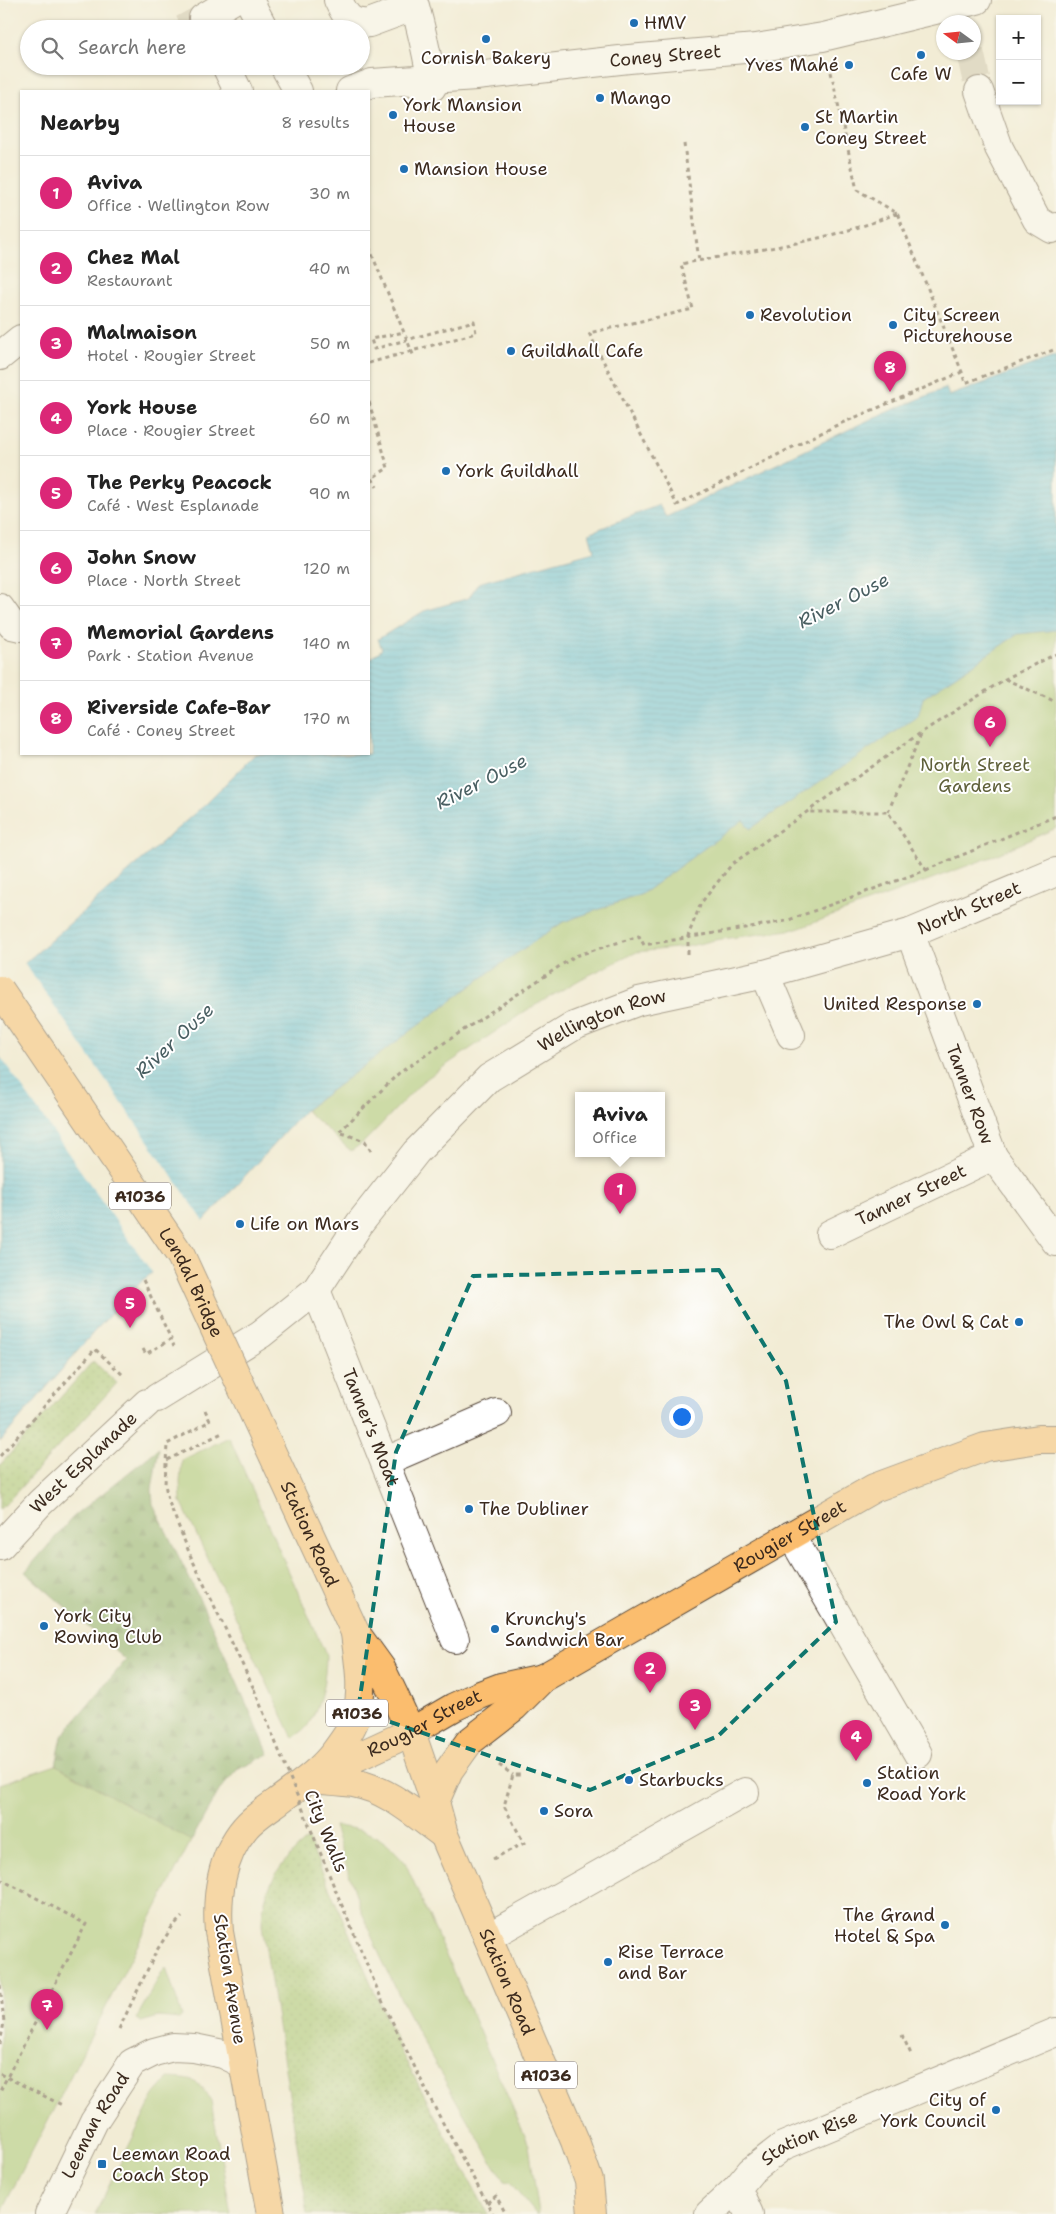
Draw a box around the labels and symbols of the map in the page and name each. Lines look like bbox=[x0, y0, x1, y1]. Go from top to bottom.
place label: HMV bbox=[644, 11, 686, 35]
north arrow bbox=[936, 15, 981, 60]
marker: HMV bbox=[628, 17, 640, 29]
marker: Cornish Bakery bbox=[480, 33, 492, 45]
street label: Coney Street bbox=[608, 39, 722, 73]
place label: Cornish Bakery bbox=[421, 46, 551, 70]
marker: Cafe W bbox=[915, 49, 927, 61]
place label: Yves Mahé bbox=[745, 53, 839, 77]
marker: Yves Mahé bbox=[843, 59, 855, 71]
place label: Cafe W bbox=[890, 62, 952, 86]
place label: Mango bbox=[610, 86, 671, 110]
marker: Mango bbox=[594, 92, 606, 104]
place label: York Mansion House bbox=[403, 93, 522, 138]
place label: St Martin Coney Street bbox=[815, 105, 927, 150]
marker: York Mansion House bbox=[387, 109, 399, 121]
marker: St Martin Coney Street bbox=[799, 121, 811, 133]
place label: Mansion House bbox=[414, 157, 548, 181]
marker: Mansion House bbox=[398, 163, 410, 175]
place label: Revolution bbox=[760, 303, 852, 327]
place label: City Screen Picturehouse bbox=[903, 303, 1013, 348]
marker: Revolution bbox=[744, 309, 756, 321]
marker: City Screen Picturehouse bbox=[887, 319, 899, 331]
place label: Guildhall Cafe bbox=[521, 339, 643, 363]
marker: Guildhall Cafe bbox=[505, 345, 517, 357]
pin: 8 bbox=[874, 351, 906, 392]
place label: York Guildhall bbox=[456, 459, 579, 483]
marker: York Guildhall bbox=[440, 465, 452, 477]
water label: River Ouse bbox=[793, 567, 893, 634]
pin: 6 bbox=[974, 706, 1006, 747]
water label: River Ouse bbox=[431, 748, 531, 815]
park label: North Street Gardens bbox=[920, 753, 1030, 798]
street label: North Street bbox=[914, 876, 1025, 941]
street label: Wellington Row bbox=[533, 983, 669, 1057]
place label: United Response bbox=[823, 992, 967, 1016]
water label: River Ouse bbox=[129, 997, 219, 1083]
marker: United Response bbox=[971, 998, 983, 1010]
street label: Tanner Row bbox=[940, 1041, 1000, 1148]
street label: Tanner Street bbox=[852, 1158, 970, 1232]
pin: 1 bbox=[604, 1173, 636, 1214]
road number: A1036 bbox=[109, 1182, 171, 1210]
place label: Life on Mars bbox=[250, 1212, 359, 1236]
marker: Life on Mars bbox=[234, 1218, 246, 1230]
street label: Lendal Bridge bbox=[153, 1223, 229, 1341]
pin: 5 bbox=[114, 1287, 146, 1328]
place label: The Owl & Cat bbox=[884, 1310, 1009, 1334]
marker: The Owl & Cat bbox=[1013, 1316, 1025, 1328]
street label: Tanner's Moat bbox=[336, 1365, 405, 1490]
your location bbox=[669, 1404, 695, 1430]
street label: West Esplanade bbox=[24, 1406, 142, 1519]
street label: Station Road bbox=[275, 1477, 344, 1591]
street label: Rougier Street bbox=[729, 1494, 851, 1578]
place label: The Dubliner bbox=[479, 1497, 589, 1521]
marker: The Dubliner bbox=[463, 1503, 475, 1515]
place label: York City Rowing Club bbox=[54, 1604, 162, 1649]
place label: Krunchy's Sandwich Bar bbox=[505, 1607, 625, 1652]
marker: York City Rowing Club bbox=[38, 1620, 50, 1632]
marker: Krunchy's Sandwich Bar bbox=[489, 1623, 501, 1635]
pin: 2 bbox=[634, 1652, 666, 1693]
street label: Rougier Street bbox=[363, 1684, 486, 1763]
pin: 3 bbox=[679, 1689, 711, 1730]
road number: A1036 bbox=[326, 1700, 388, 1726]
pin: 4 bbox=[840, 1720, 872, 1761]
place label: Station Road York bbox=[877, 1761, 966, 1806]
place label: Starbucks bbox=[639, 1768, 724, 1792]
marker: Starbucks bbox=[623, 1774, 635, 1786]
marker: Station Road York bbox=[861, 1777, 873, 1789]
street label: City Walls bbox=[299, 1786, 353, 1876]
place label: Sora bbox=[554, 1799, 593, 1823]
marker: Sora bbox=[538, 1805, 550, 1817]
place label: The Grand Hotel & Spa bbox=[834, 1903, 935, 1948]
street label: Station Avenue bbox=[208, 1912, 252, 2046]
marker: The Grand Hotel & Spa bbox=[939, 1919, 951, 1931]
street label: Station Road bbox=[473, 1925, 540, 2039]
place label: Rise Terrace and Bar bbox=[618, 1940, 724, 1985]
marker: Rise Terrace and Bar bbox=[602, 1956, 614, 1968]
pin: 7 bbox=[31, 1989, 63, 2030]
road number: A1036 bbox=[515, 2062, 577, 2088]
street label: Leeman Road bbox=[56, 2068, 135, 2183]
place label: City of York Council bbox=[880, 2088, 987, 2133]
street label: Station Rise bbox=[756, 2104, 861, 2171]
marker: City of York Council bbox=[990, 2104, 1002, 2116]
place label: Leeman Road Coach Stop bbox=[112, 2142, 231, 2187]
marker: Leeman Road Coach Stop bbox=[96, 2158, 108, 2170]

